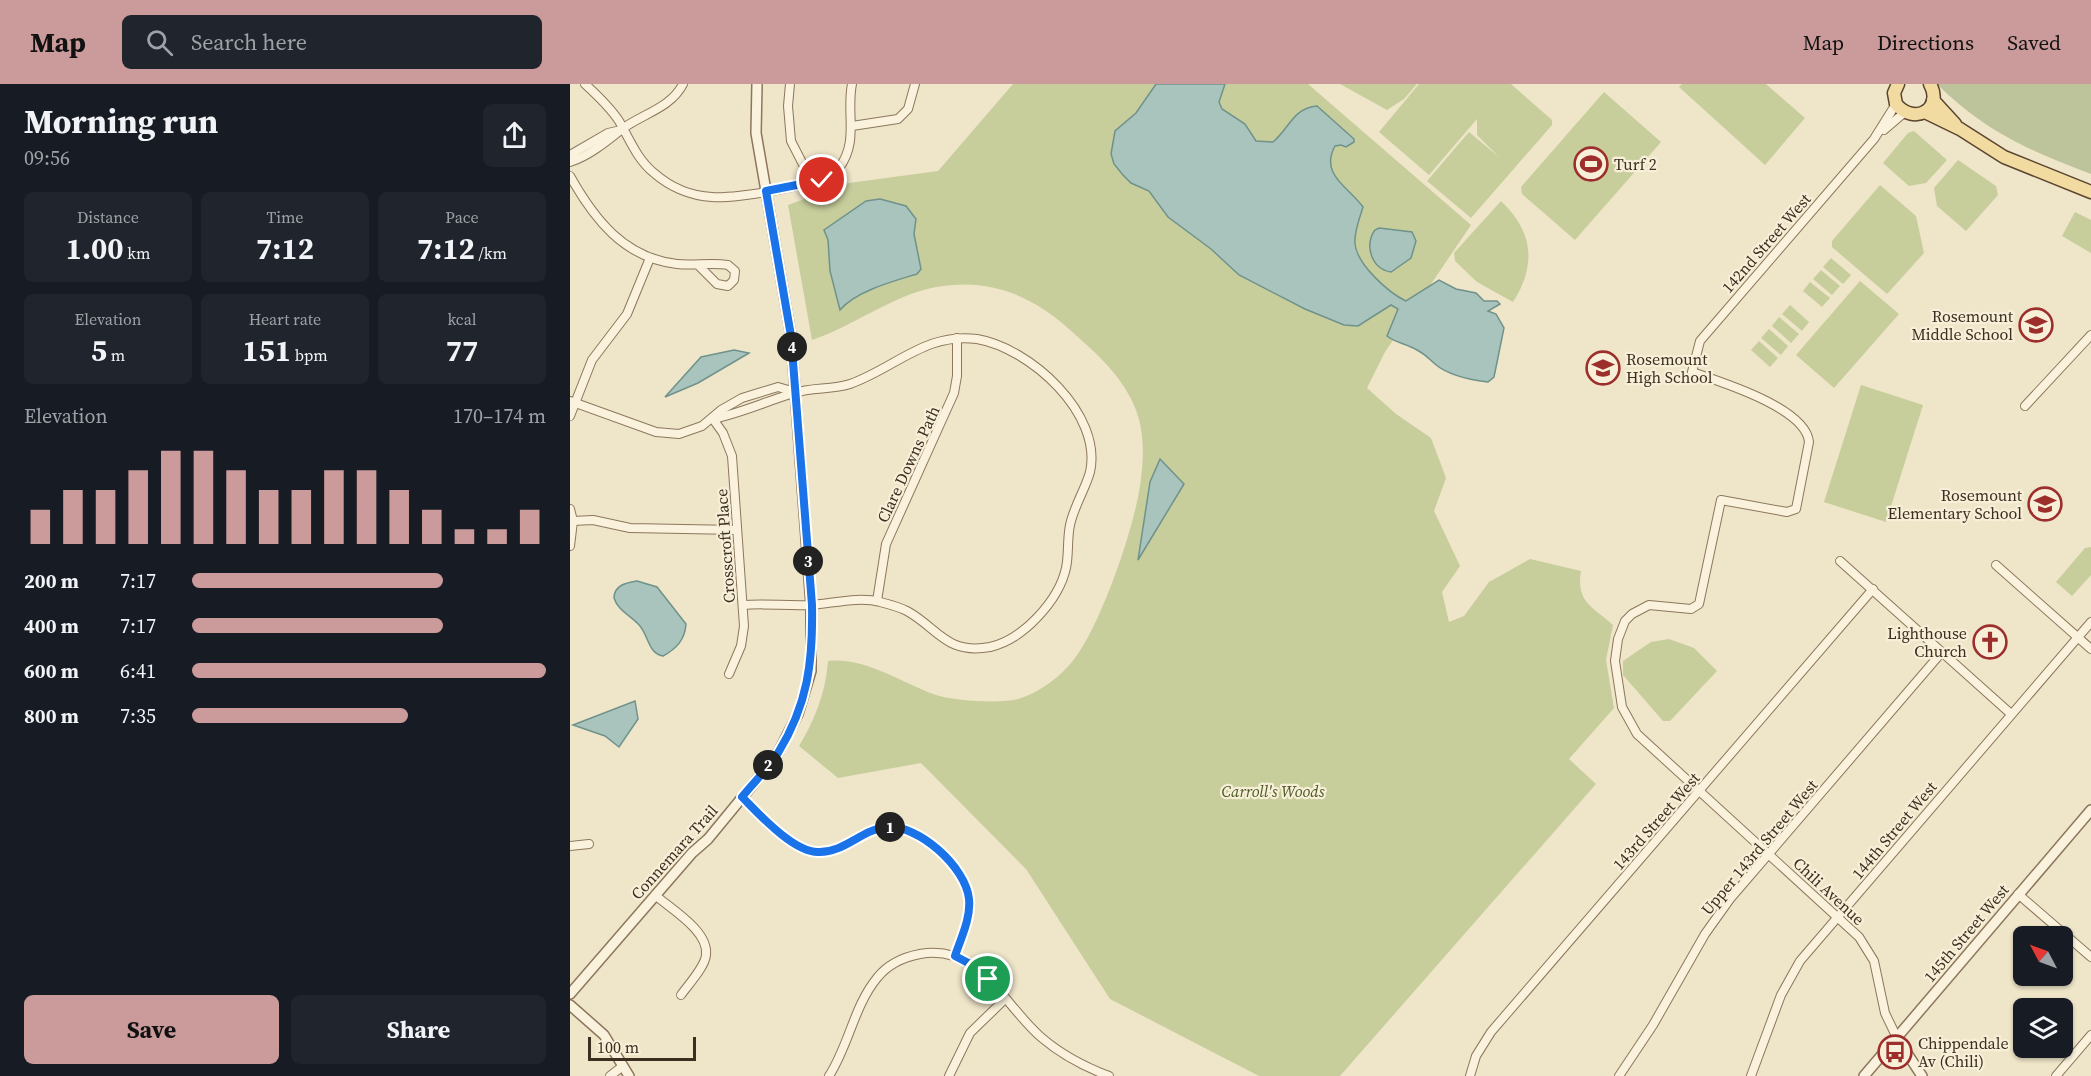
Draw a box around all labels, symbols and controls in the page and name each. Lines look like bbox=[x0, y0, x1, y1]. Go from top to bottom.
search box bbox=[122, 15, 542, 69]
text: Map bbox=[30, 23, 86, 61]
icon: search bbox=[143, 26, 176, 59]
text: Search here bbox=[191, 27, 307, 57]
text: Map bbox=[1803, 28, 1844, 57]
text: Directions bbox=[1877, 28, 1974, 57]
text: Saved bbox=[2007, 28, 2061, 57]
text: Morning run bbox=[24, 99, 218, 144]
button: share bbox=[483, 104, 546, 167]
text: 09:56 bbox=[24, 144, 70, 172]
sports icon: Turf 2 bbox=[1573, 146, 1609, 182]
place label: Turf 2 bbox=[1614, 153, 1657, 175]
pin bbox=[796, 154, 847, 205]
icon: check bbox=[805, 163, 838, 196]
street label: 142nd Street West bbox=[1716, 188, 1816, 298]
text: Distance bbox=[77, 206, 139, 228]
text: Time bbox=[266, 206, 304, 228]
text: Pace bbox=[445, 206, 479, 228]
text: 1.00 bbox=[66, 228, 123, 269]
text: 7:12 bbox=[256, 228, 314, 269]
text: 7:12 bbox=[417, 228, 475, 269]
text: km bbox=[123, 242, 150, 264]
text: /km bbox=[475, 242, 507, 264]
place label: Rosemount Middle School bbox=[1911, 305, 2014, 345]
school or university icon: Rosemount Middle School bbox=[2018, 307, 2054, 343]
text: Elevation bbox=[75, 308, 141, 330]
text: Heart rate bbox=[249, 308, 321, 330]
text: kcal bbox=[447, 308, 477, 330]
text: 5 bbox=[91, 330, 107, 371]
text: 151 bbox=[242, 330, 291, 371]
text: 77 bbox=[446, 330, 478, 371]
pin: 4 bbox=[777, 332, 807, 362]
text: 4 bbox=[788, 336, 796, 358]
text: m bbox=[107, 344, 125, 366]
text: bpm bbox=[291, 344, 328, 366]
place label: Rosemount High School bbox=[1626, 348, 1713, 388]
school or university icon: Rosemount High School bbox=[1585, 350, 1621, 386]
text: Elevation bbox=[24, 402, 108, 430]
text: 170–174 m bbox=[453, 402, 546, 430]
street label: Clare Downs Path bbox=[871, 402, 945, 526]
place label: Rosemount Elementary School bbox=[1888, 484, 2023, 524]
school or university icon: Rosemount Elementary School bbox=[2027, 486, 2063, 522]
street label: Crosscroft Place bbox=[710, 488, 740, 604]
pin: 3 bbox=[793, 546, 823, 576]
text: 3 bbox=[804, 550, 812, 572]
text: 200 m bbox=[24, 567, 79, 595]
text: 7:17 bbox=[120, 567, 156, 595]
text: 400 m bbox=[24, 612, 79, 640]
text: 7:17 bbox=[120, 612, 156, 640]
place label: Lighthouse Church bbox=[1887, 622, 1967, 662]
church icon: Lighthouse Church bbox=[1972, 624, 2008, 660]
text: 600 m bbox=[24, 657, 79, 685]
text: 6:41 bbox=[120, 657, 156, 685]
text: 800 m bbox=[24, 702, 79, 730]
text: 7:35 bbox=[120, 702, 156, 730]
pin: 2 bbox=[753, 750, 783, 780]
text: 2 bbox=[764, 754, 772, 776]
street label: 143rd Street West bbox=[1607, 767, 1705, 874]
street label: Upper 143rd Street West bbox=[1696, 774, 1823, 919]
street label: 144th Street West bbox=[1846, 776, 1942, 884]
park label: Carroll's Woods bbox=[1222, 780, 1325, 802]
street label: Connemara Trail bbox=[626, 800, 723, 904]
pin: 1 bbox=[875, 812, 905, 842]
text: 1 bbox=[886, 816, 894, 838]
street label: Chili Avenue bbox=[1788, 852, 1870, 930]
street label: 145th Street West bbox=[1918, 879, 2014, 987]
north arrow bbox=[2013, 926, 2073, 986]
map controls bbox=[2013, 926, 2073, 1058]
pin bbox=[962, 953, 1013, 1004]
icon: arrive bbox=[971, 962, 1004, 995]
button: Save bbox=[24, 995, 279, 1064]
button: Share bbox=[291, 995, 546, 1064]
button: layers bbox=[2013, 998, 2073, 1058]
place label: Chippendale Av (Chili) bbox=[1918, 1032, 2009, 1072]
scale bar bbox=[588, 1034, 696, 1062]
bus stop icon: Chippendale Av (Chili) bbox=[1877, 1034, 1913, 1070]
text: 100 m bbox=[597, 1036, 639, 1058]

